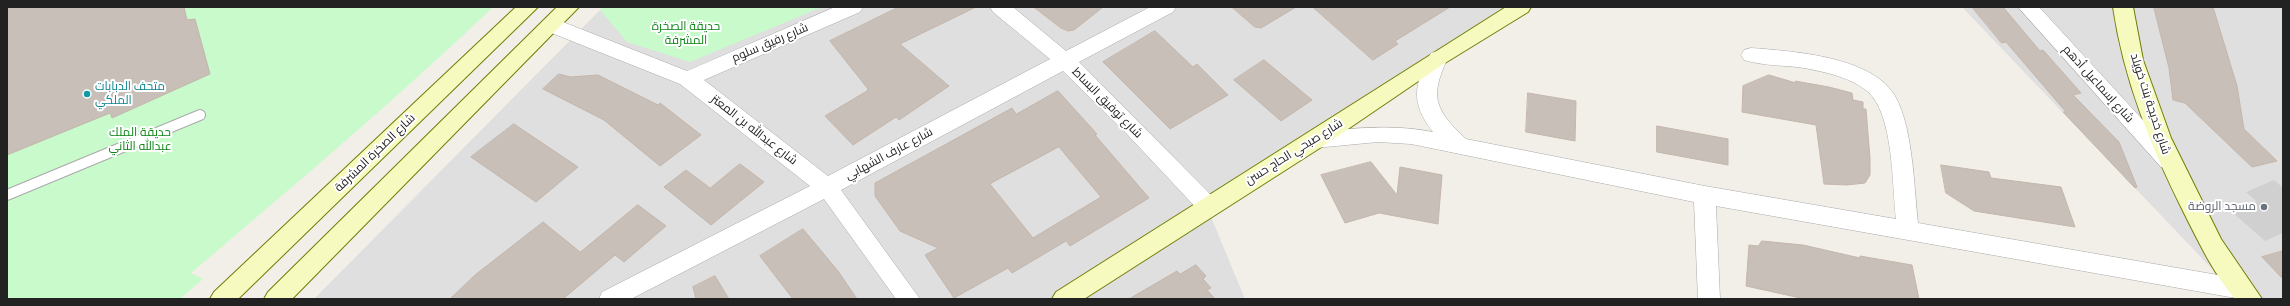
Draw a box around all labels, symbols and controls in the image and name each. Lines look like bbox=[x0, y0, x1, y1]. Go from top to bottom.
park label: حديقة الصخرة المشرفة bbox=[652, 20, 720, 48]
street label: شارع رفيق سلوم bbox=[730, 20, 810, 66]
street label: شارع إسماعيل أدهم bbox=[2059, 42, 2137, 126]
street label: شارع خديجة بنت خويلد bbox=[2127, 52, 2173, 156]
street label: شارع توفيق البساط bbox=[1069, 65, 1145, 141]
place label: متحف الدبابات الملكي bbox=[95, 80, 165, 108]
marker: متحف الدبابات الملكي bbox=[82, 89, 92, 99]
street label: شارع عبدالله بن المعتز bbox=[708, 92, 800, 168]
street label: شارع الصخرة المشرفة bbox=[332, 111, 418, 195]
street label: شارع صبحي الحاج حسن bbox=[1243, 116, 1345, 188]
street label: شارع عارف الشهابي bbox=[843, 125, 935, 183]
park label: حديقة الملك عبدالله الثاني bbox=[108, 126, 172, 154]
place label: مسجد الروضة bbox=[2188, 200, 2256, 214]
marker: مسجد الروضة bbox=[2259, 202, 2269, 212]

